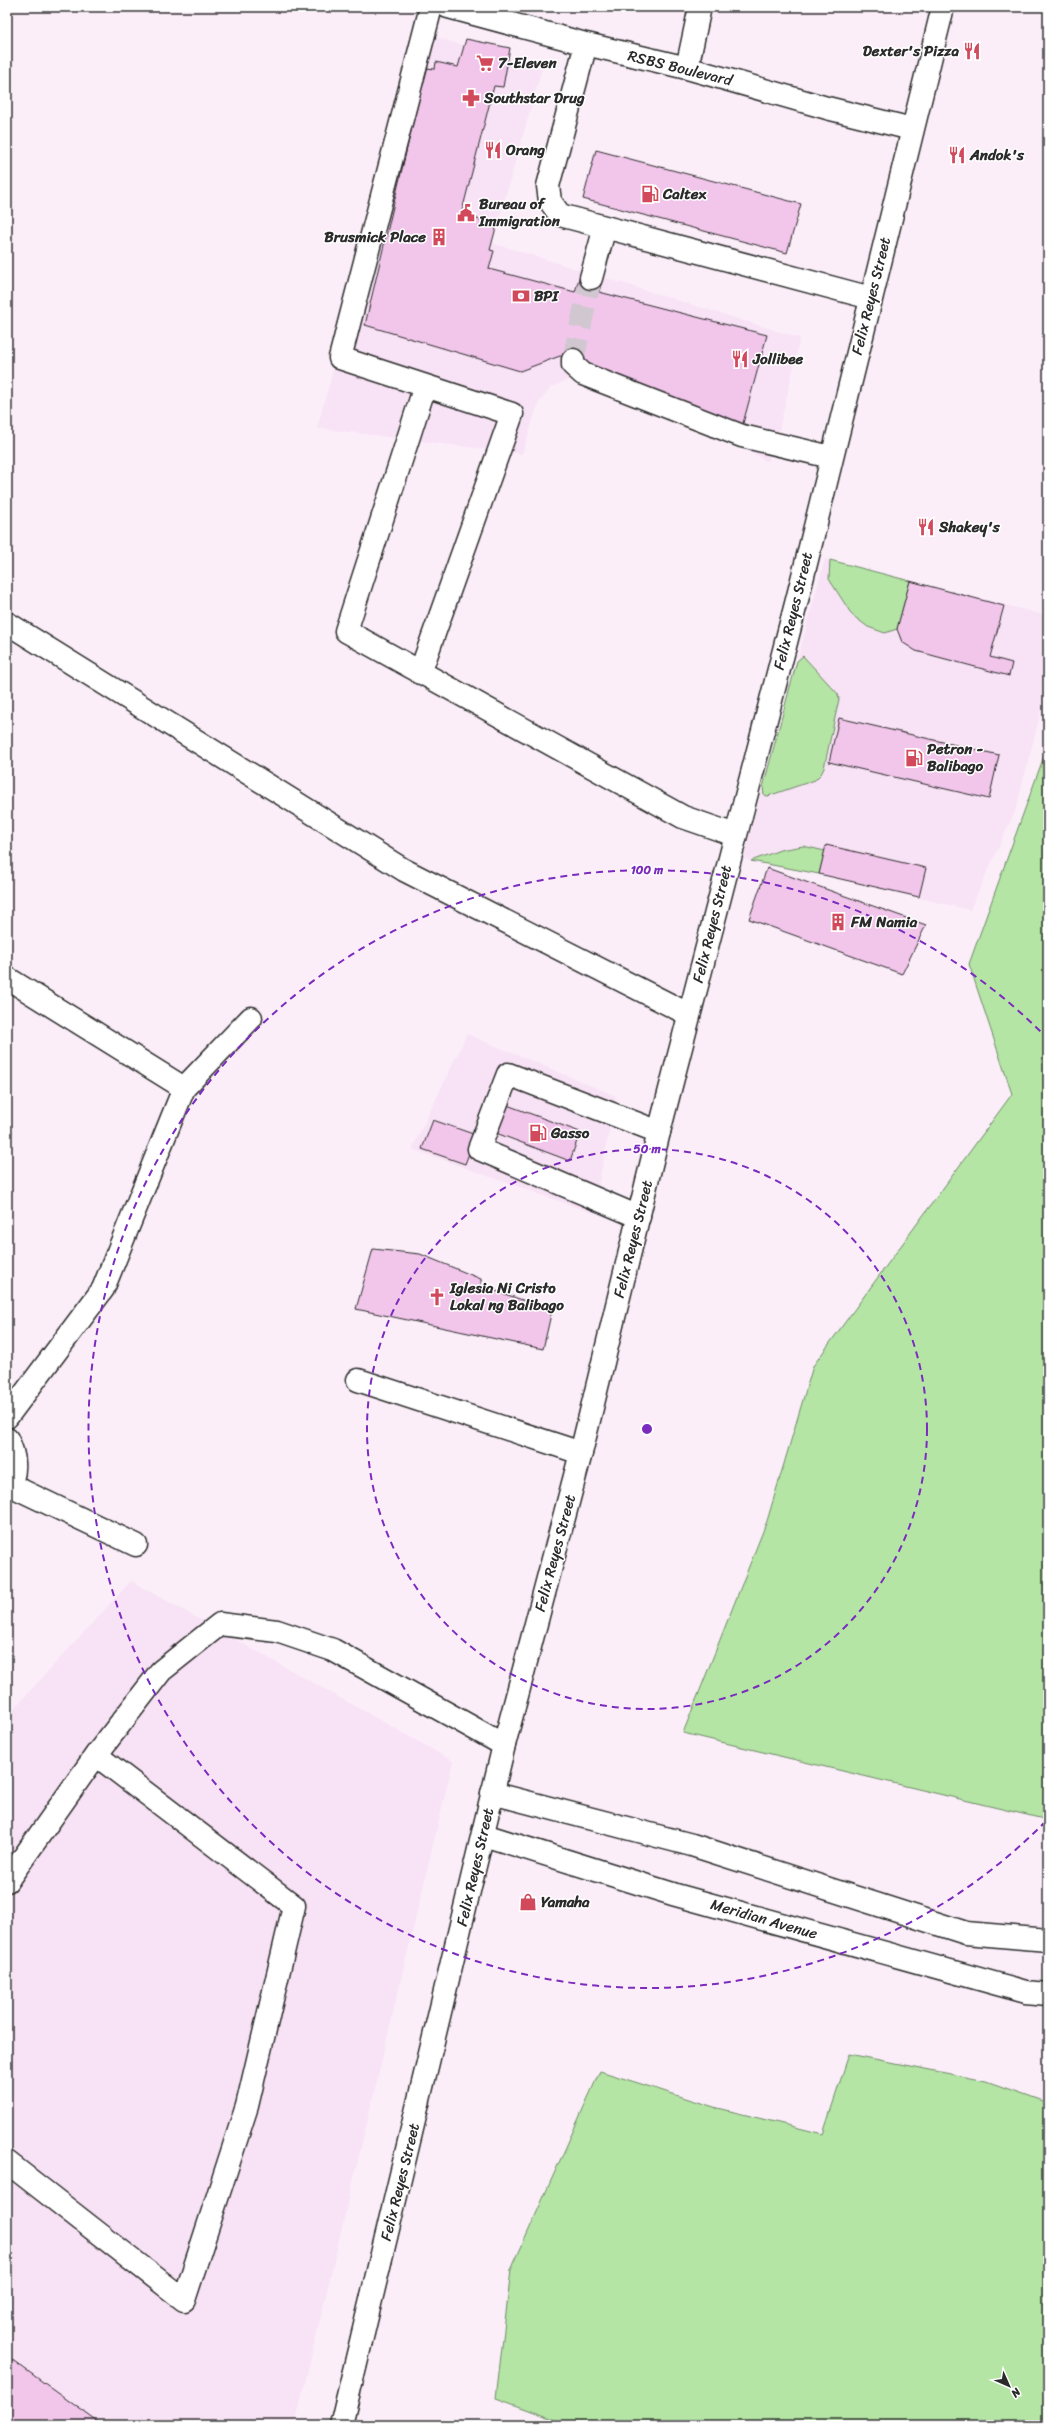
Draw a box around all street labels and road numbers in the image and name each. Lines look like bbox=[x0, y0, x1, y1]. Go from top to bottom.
street label: RSBS Boulevard bbox=[625, 42, 736, 94]
street label: Felix Reyes Street bbox=[844, 234, 898, 358]
street label: Felix Reyes Street bbox=[766, 549, 820, 673]
street label: Felix Reyes Street bbox=[685, 862, 739, 986]
street label: Felix Reyes Street bbox=[606, 1177, 660, 1301]
street label: Felix Reyes Street bbox=[527, 1491, 583, 1615]
street label: Felix Reyes Street bbox=[449, 1805, 501, 1929]
street label: Meridian Avenue bbox=[707, 1891, 821, 1947]
street label: Felix Reyes Street bbox=[373, 2120, 427, 2244]

